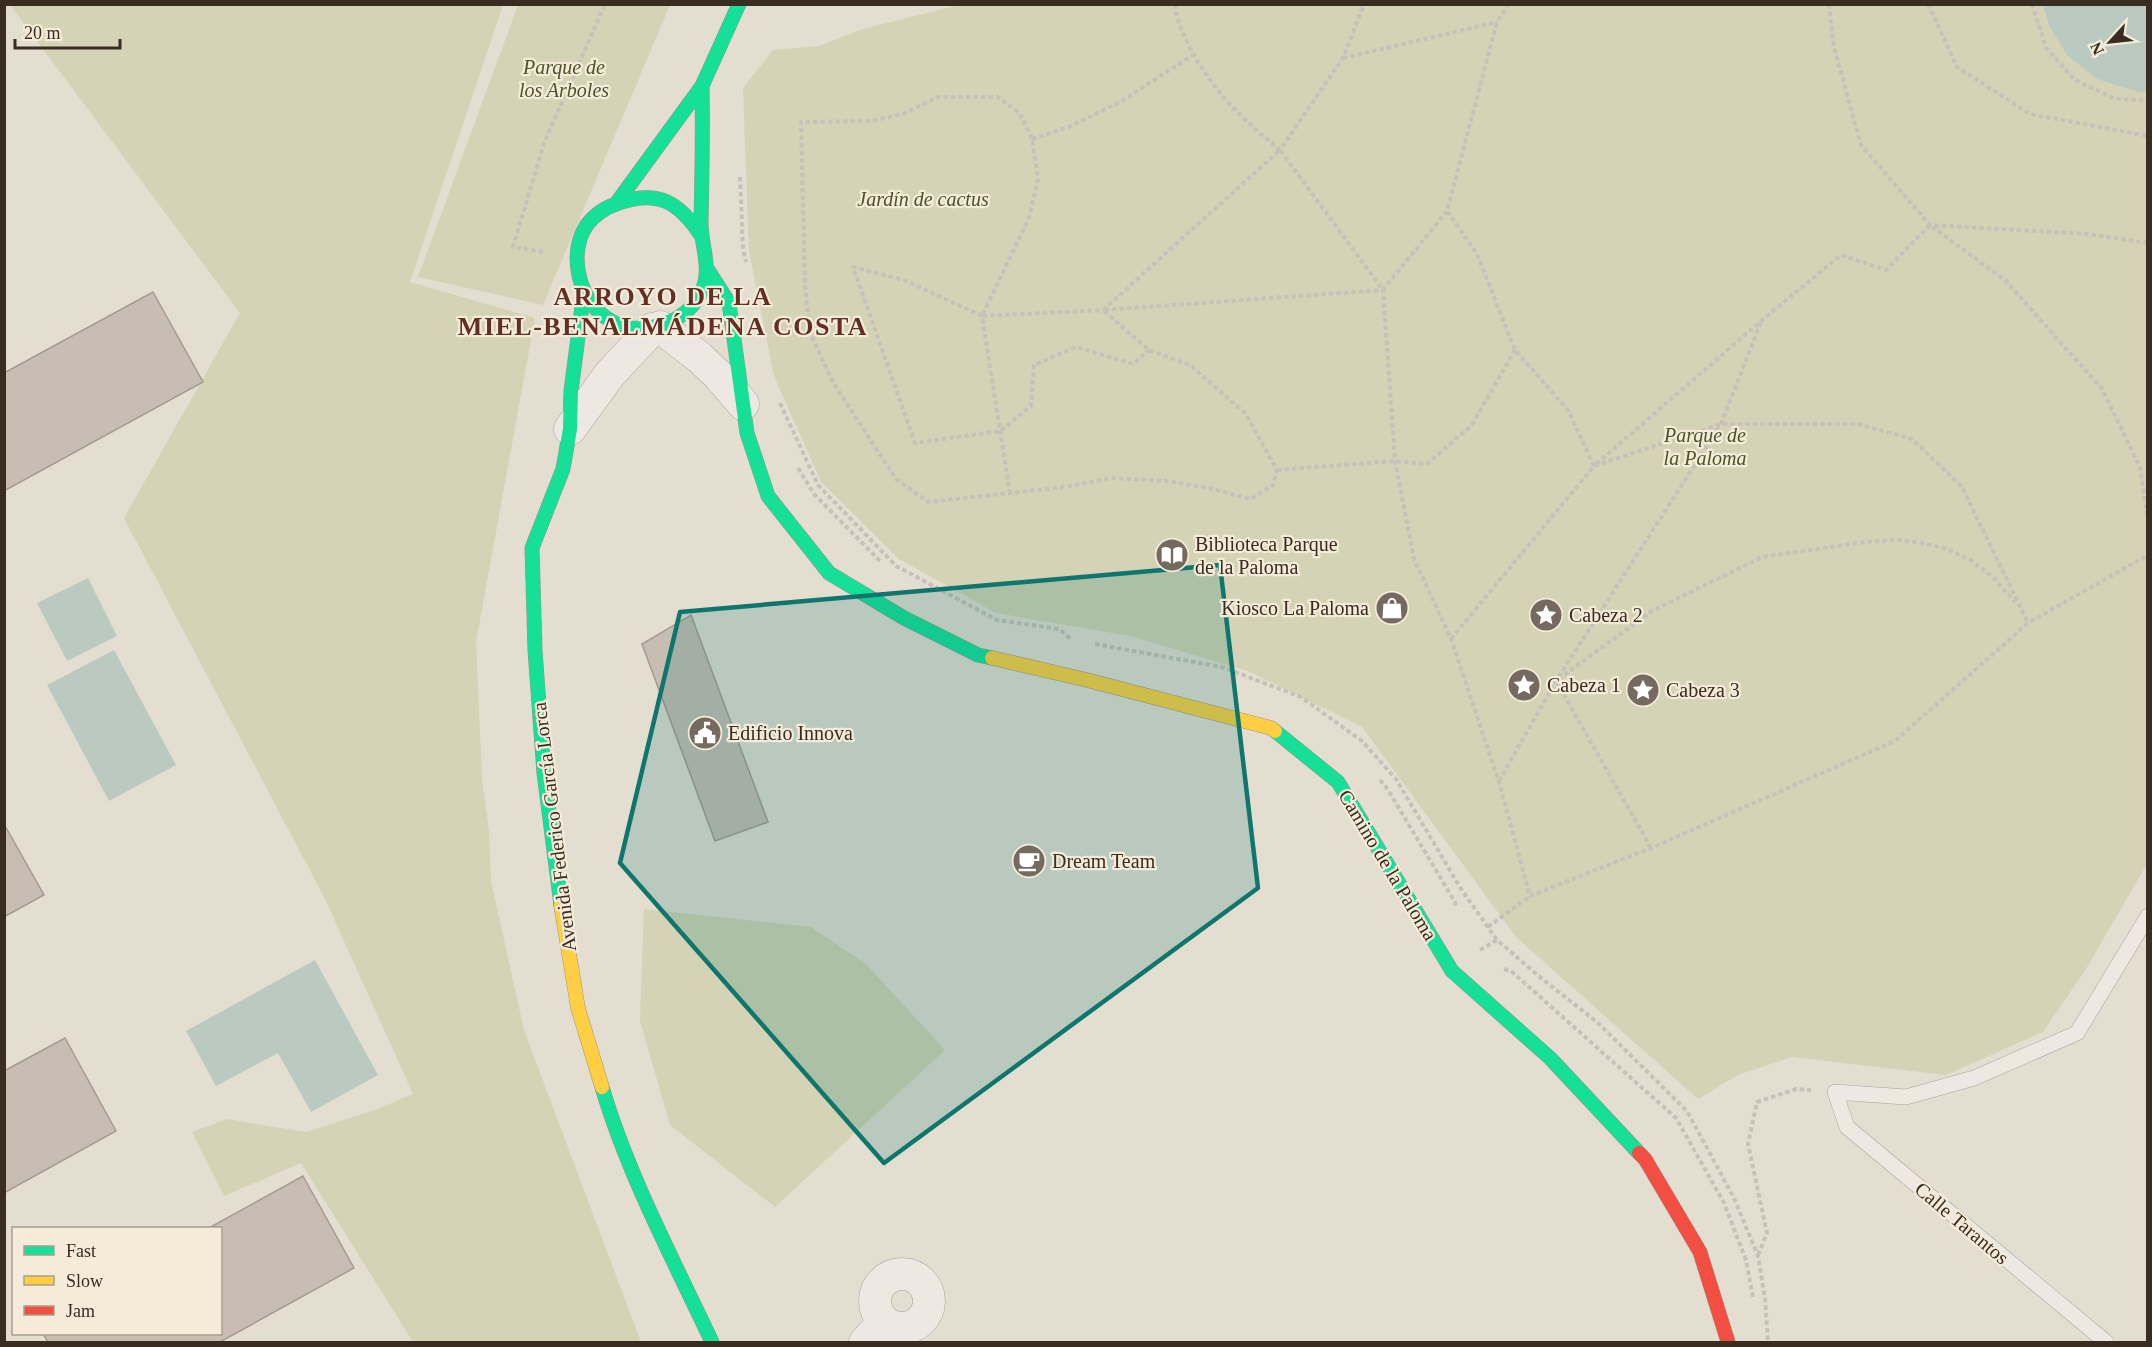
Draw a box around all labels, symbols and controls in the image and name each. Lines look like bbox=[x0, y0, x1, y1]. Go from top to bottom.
scale bar bbox=[15, 12, 120, 50]
north arrow bbox=[2080, 12, 2140, 72]
text: 20 m bbox=[24, 23, 61, 43]
text: N bbox=[2087, 39, 2107, 58]
park label: Parque de los Arboles bbox=[519, 56, 609, 101]
park label: Jardín de cactus bbox=[857, 188, 989, 210]
district label: ARROYO DE LA MIEL-BENALMÁDENA COSTA bbox=[458, 282, 868, 341]
park label: Parque de la Paloma bbox=[1663, 424, 1746, 469]
place label: Biblioteca Parque de la Paloma bbox=[1195, 533, 1338, 578]
library icon: Biblioteca Parque de la Paloma bbox=[1154, 537, 1190, 573]
shop icon: Kiosco La Paloma bbox=[1374, 590, 1410, 626]
place label: Kiosco La Paloma bbox=[1221, 597, 1369, 619]
place icon: Cabeza 2 bbox=[1528, 597, 1564, 633]
place label: Cabeza 2 bbox=[1569, 604, 1643, 626]
place icon: Cabeza 1 bbox=[1506, 667, 1542, 703]
place icon: Cabeza 3 bbox=[1625, 672, 1661, 708]
place label: Cabeza 1 bbox=[1547, 674, 1621, 696]
place label: Cabeza 3 bbox=[1666, 679, 1740, 701]
street label: Avenida Federico García Lorca bbox=[528, 701, 580, 953]
public building icon: Edificio Innova bbox=[687, 715, 723, 751]
place label: Edificio Innova bbox=[728, 722, 853, 744]
street label: Camino de la Paloma bbox=[1334, 786, 1442, 944]
cafe icon: Dream Team bbox=[1011, 843, 1047, 879]
place label: Dream Team bbox=[1052, 850, 1156, 872]
street label: Calle Tarantos bbox=[1911, 1177, 2013, 1269]
legend bbox=[12, 1227, 222, 1335]
text: Fast bbox=[66, 1241, 96, 1261]
text: Slow bbox=[66, 1271, 103, 1291]
text: Jam bbox=[66, 1301, 95, 1321]

